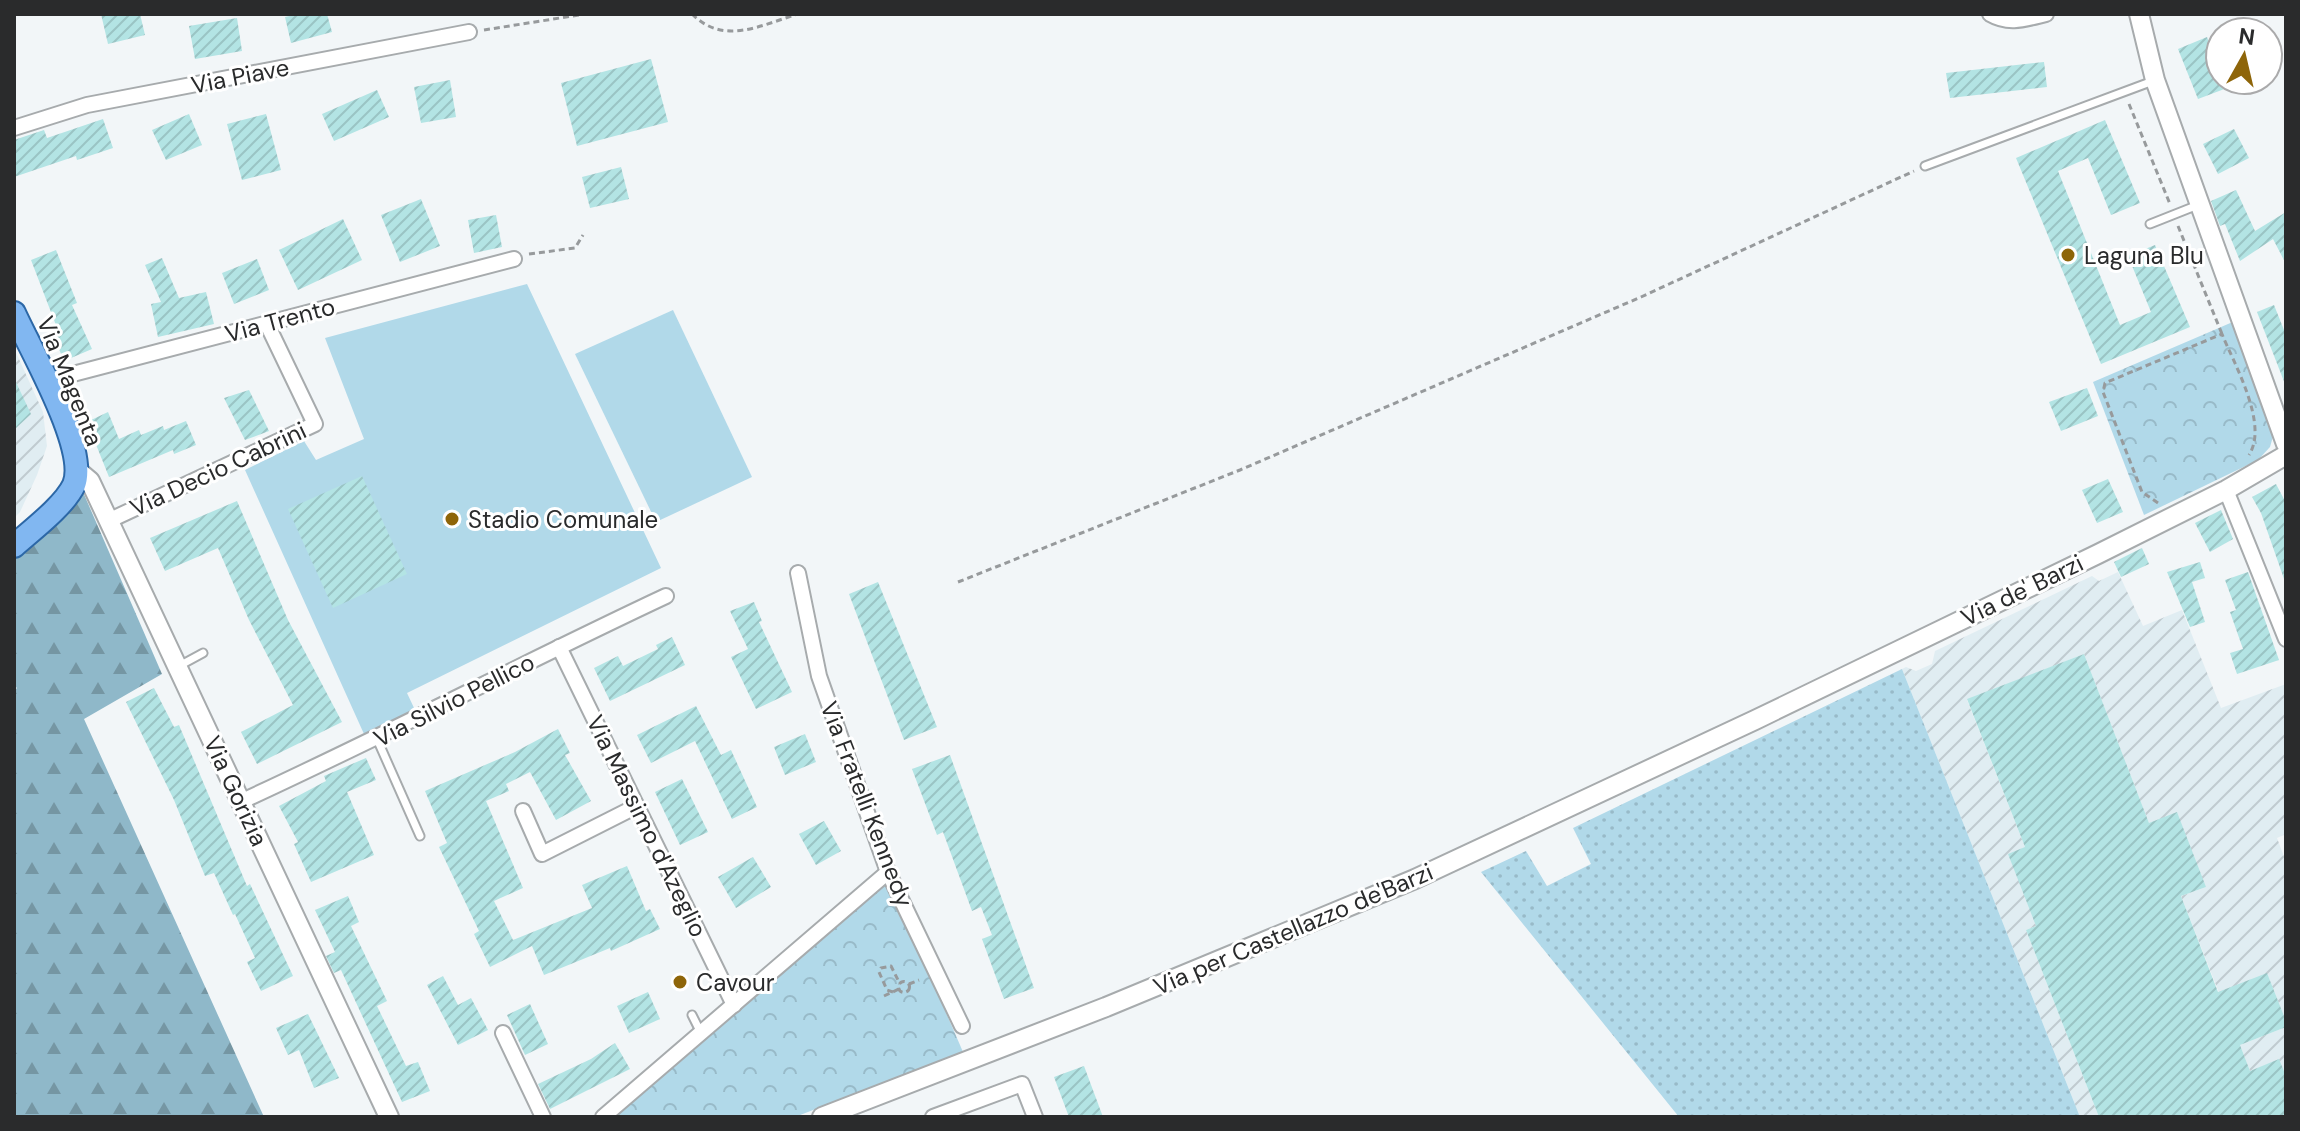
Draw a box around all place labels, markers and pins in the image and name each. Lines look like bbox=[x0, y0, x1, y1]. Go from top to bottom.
place label: Laguna Blu bbox=[2084, 240, 2204, 271]
marker: Laguna Blu bbox=[2059, 246, 2077, 264]
place label: Stadio Comunale bbox=[468, 504, 658, 535]
marker: Stadio Comunale bbox=[443, 510, 461, 528]
place label: Cavour bbox=[696, 967, 775, 998]
marker: Cavour bbox=[671, 973, 689, 991]

